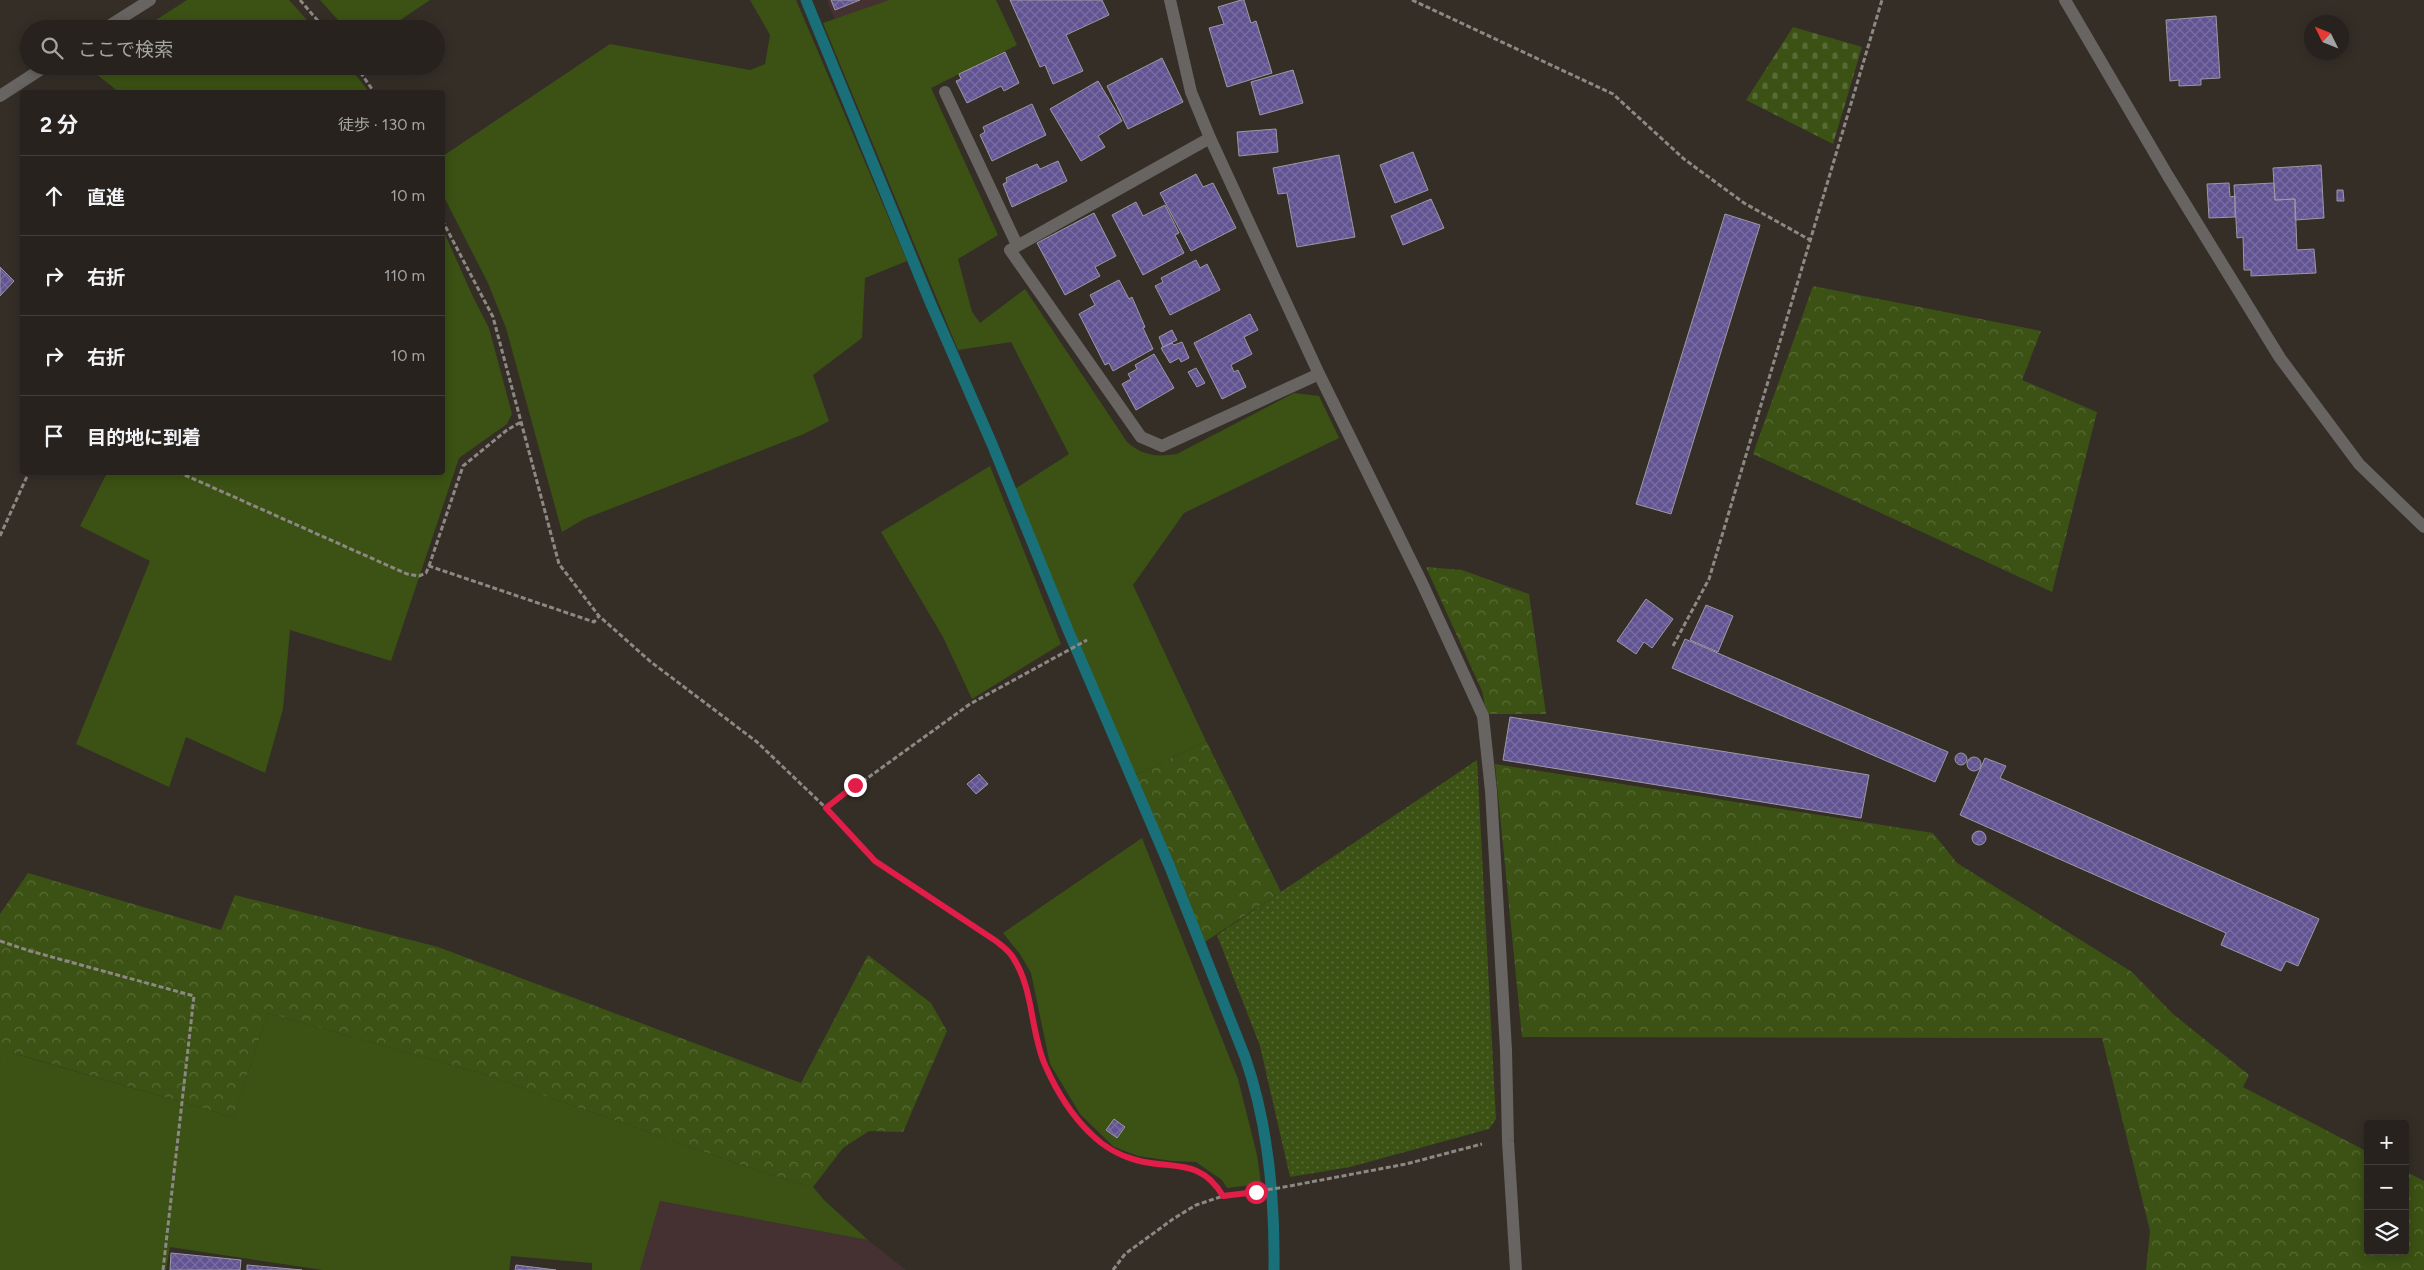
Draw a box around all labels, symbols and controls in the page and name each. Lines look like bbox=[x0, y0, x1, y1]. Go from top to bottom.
north arrow bbox=[2304, 15, 2349, 60]
search box bbox=[20, 20, 445, 75]
icon: search bbox=[38, 34, 66, 62]
text: ここで検索 bbox=[78, 38, 173, 61]
text: 2 分 bbox=[40, 112, 78, 137]
text: 徒歩 · 130 m bbox=[338, 115, 425, 134]
icon: ahead bbox=[40, 182, 68, 210]
text: 直進 bbox=[87, 186, 125, 209]
text: 10 m bbox=[391, 186, 425, 205]
icon: right bbox=[40, 262, 68, 290]
text: 右折 bbox=[87, 266, 125, 289]
text: 110 m bbox=[384, 266, 425, 285]
icon: right bbox=[40, 342, 68, 370]
text: 右折 bbox=[87, 346, 125, 369]
text: 10 m bbox=[391, 346, 425, 365]
icon: arrive bbox=[40, 422, 68, 450]
text: 目的地に到着 bbox=[87, 426, 201, 449]
route end bbox=[844, 774, 867, 797]
map controls bbox=[2364, 1120, 2409, 1255]
button: + bbox=[2364, 1120, 2409, 1165]
button: − bbox=[2364, 1165, 2409, 1210]
route start bbox=[1245, 1181, 1268, 1204]
button: layers bbox=[2364, 1210, 2409, 1255]

